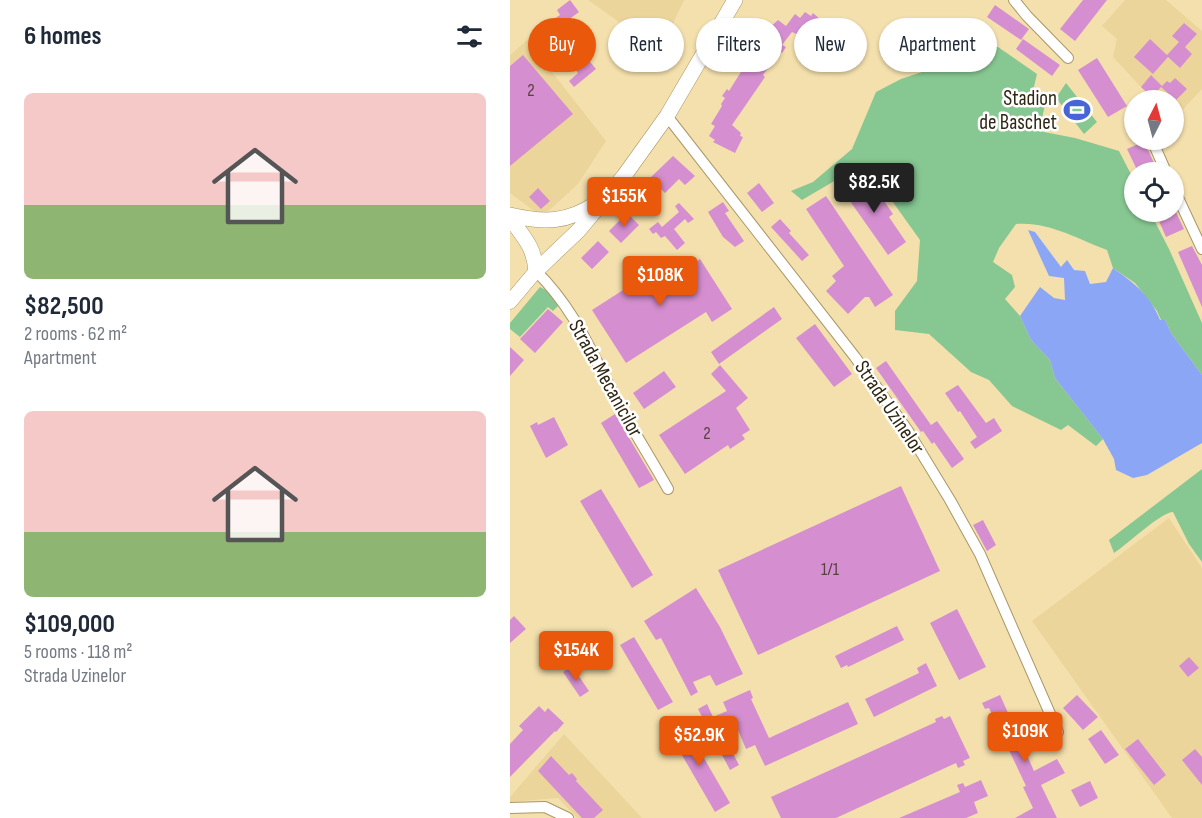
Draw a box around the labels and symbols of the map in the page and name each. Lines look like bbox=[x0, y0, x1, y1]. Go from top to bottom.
house number: 2 bbox=[527, 80, 535, 101]
place label: Stadion de Baschet bbox=[979, 86, 1057, 135]
north arrow bbox=[1124, 90, 1184, 150]
sports icon: Stadion de Baschet bbox=[1062, 95, 1092, 125]
pin: $82.5K bbox=[825, 163, 923, 214]
pin: $155K bbox=[582, 177, 666, 228]
pin: $108K bbox=[618, 256, 702, 307]
street label: Strada Mecanicilor bbox=[563, 315, 648, 441]
street label: Strada Uzinelor bbox=[849, 356, 930, 459]
house number: 2 bbox=[703, 423, 711, 444]
house number: 1/1 bbox=[821, 559, 840, 580]
pin: $154K bbox=[534, 631, 618, 682]
pin: $109K bbox=[983, 712, 1067, 763]
pin: $52.9K bbox=[650, 716, 748, 767]

